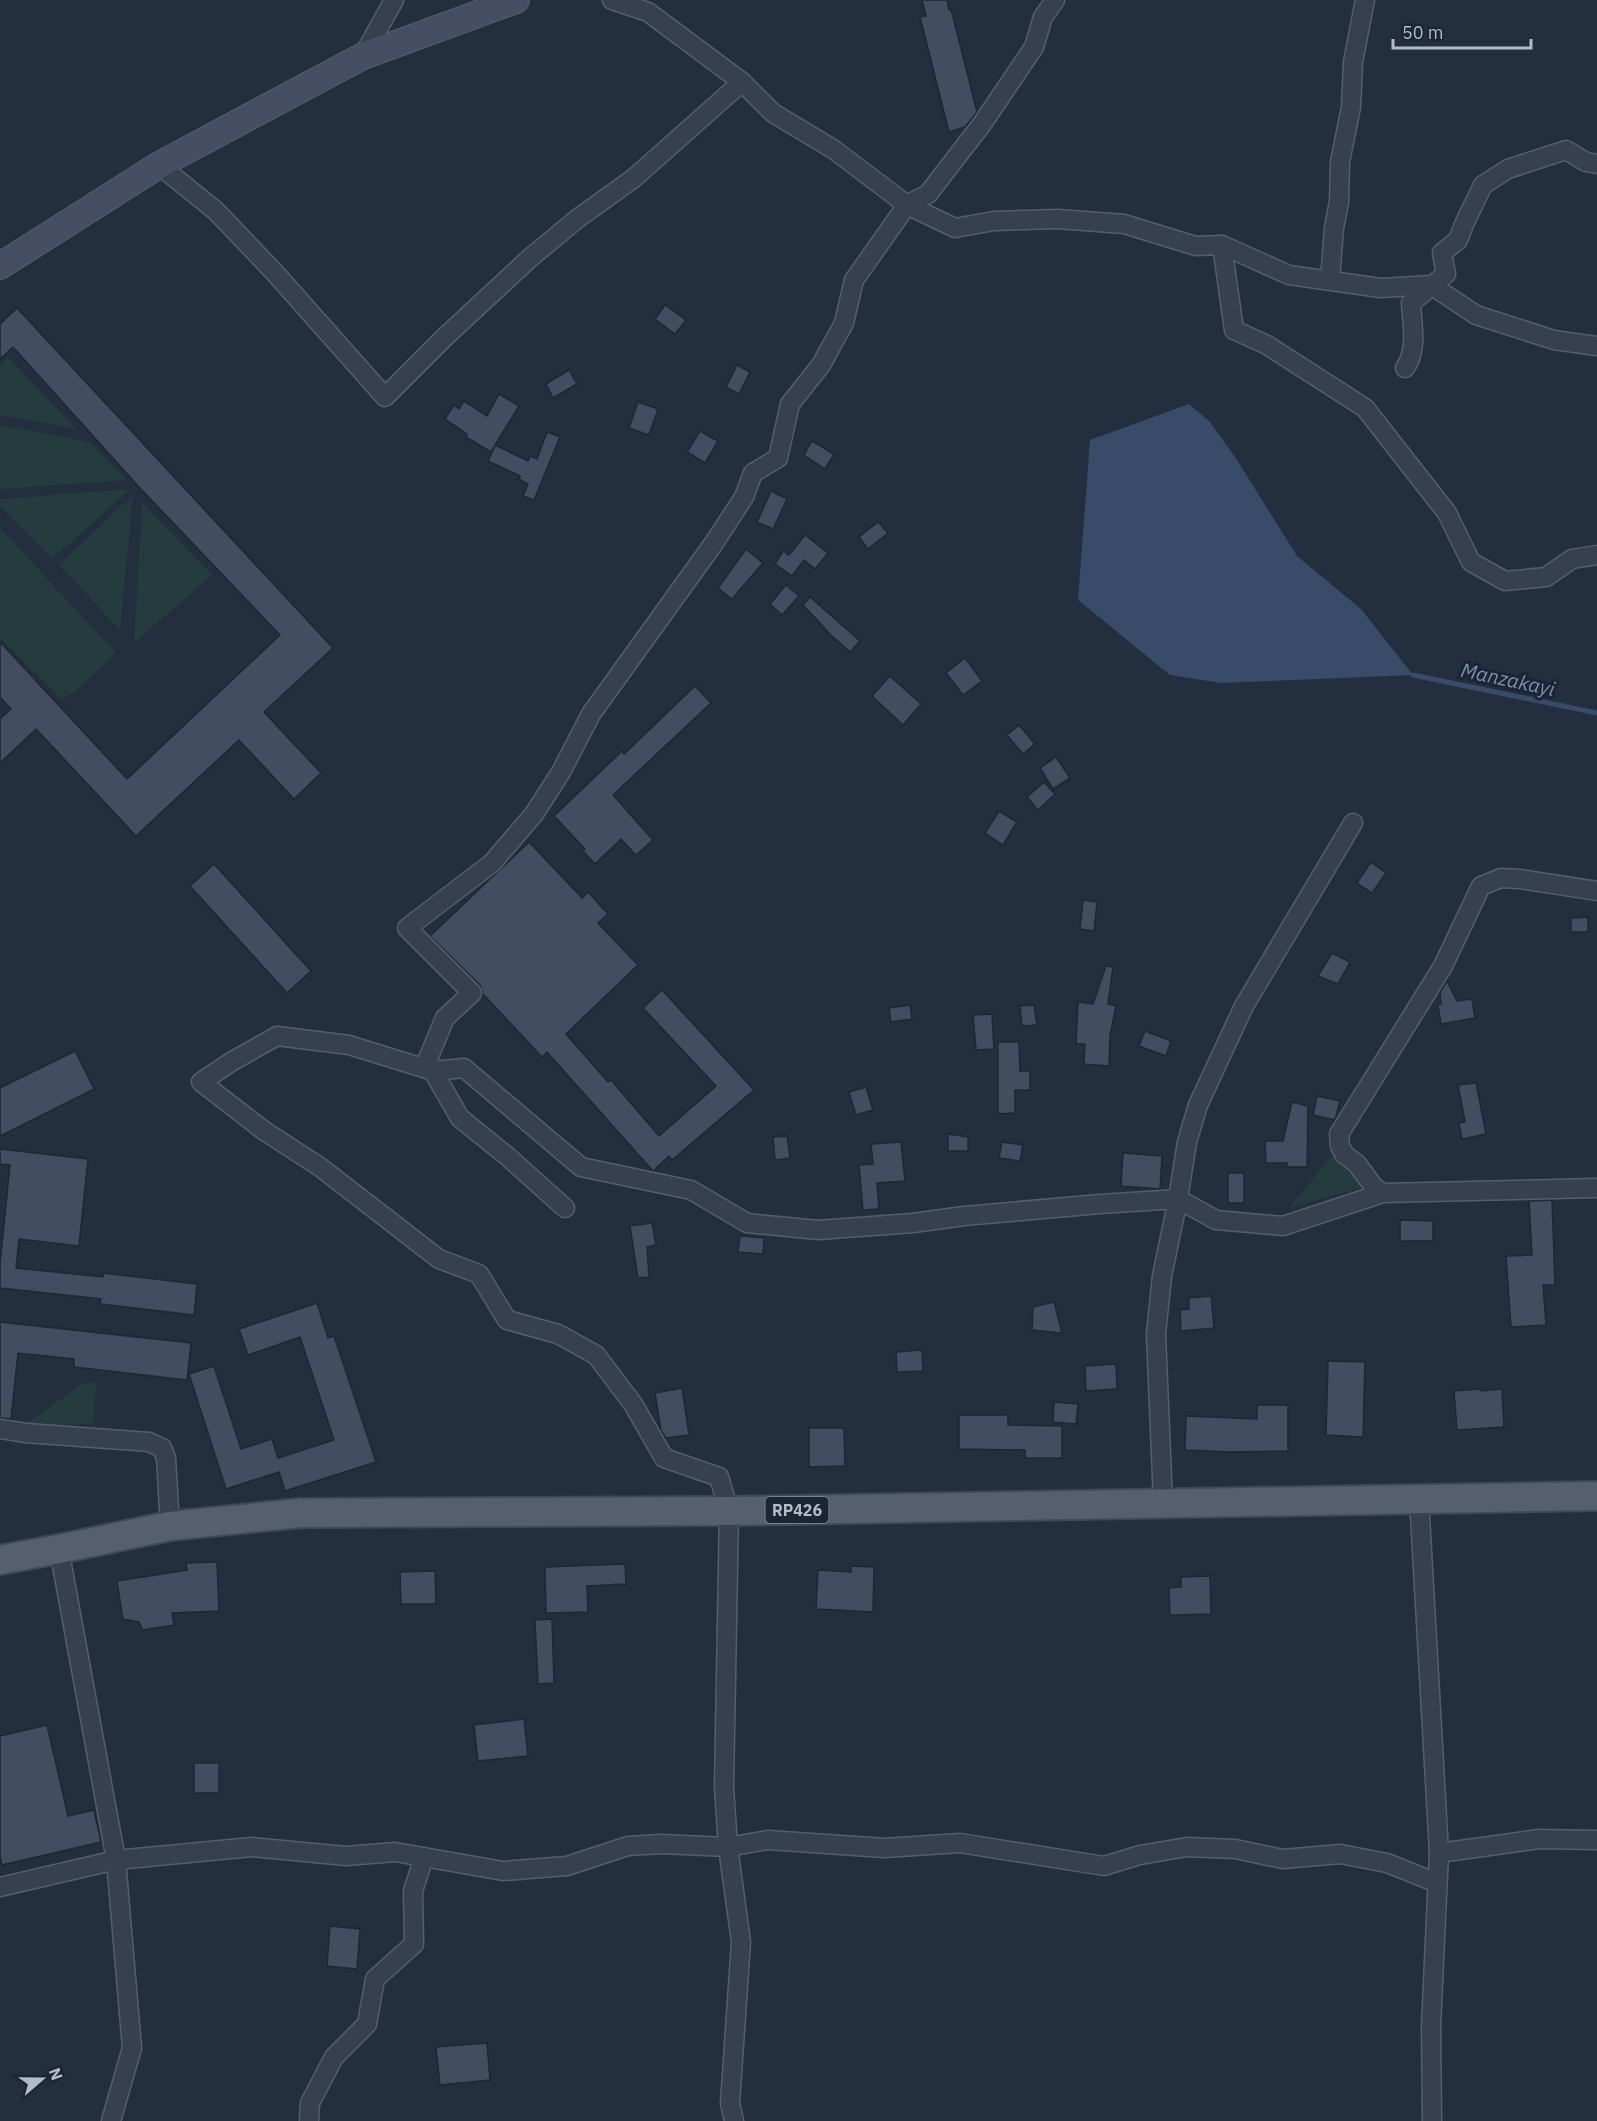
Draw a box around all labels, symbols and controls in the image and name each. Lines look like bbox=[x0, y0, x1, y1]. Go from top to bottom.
scale bar bbox=[1393, 12, 1531, 50]
text: 50 m bbox=[1402, 21, 1444, 44]
water label: Manzakayi bbox=[1458, 656, 1558, 702]
road number: RP426 bbox=[766, 1497, 828, 1523]
north arrow bbox=[12, 2049, 72, 2109]
text: N bbox=[45, 2065, 67, 2083]

